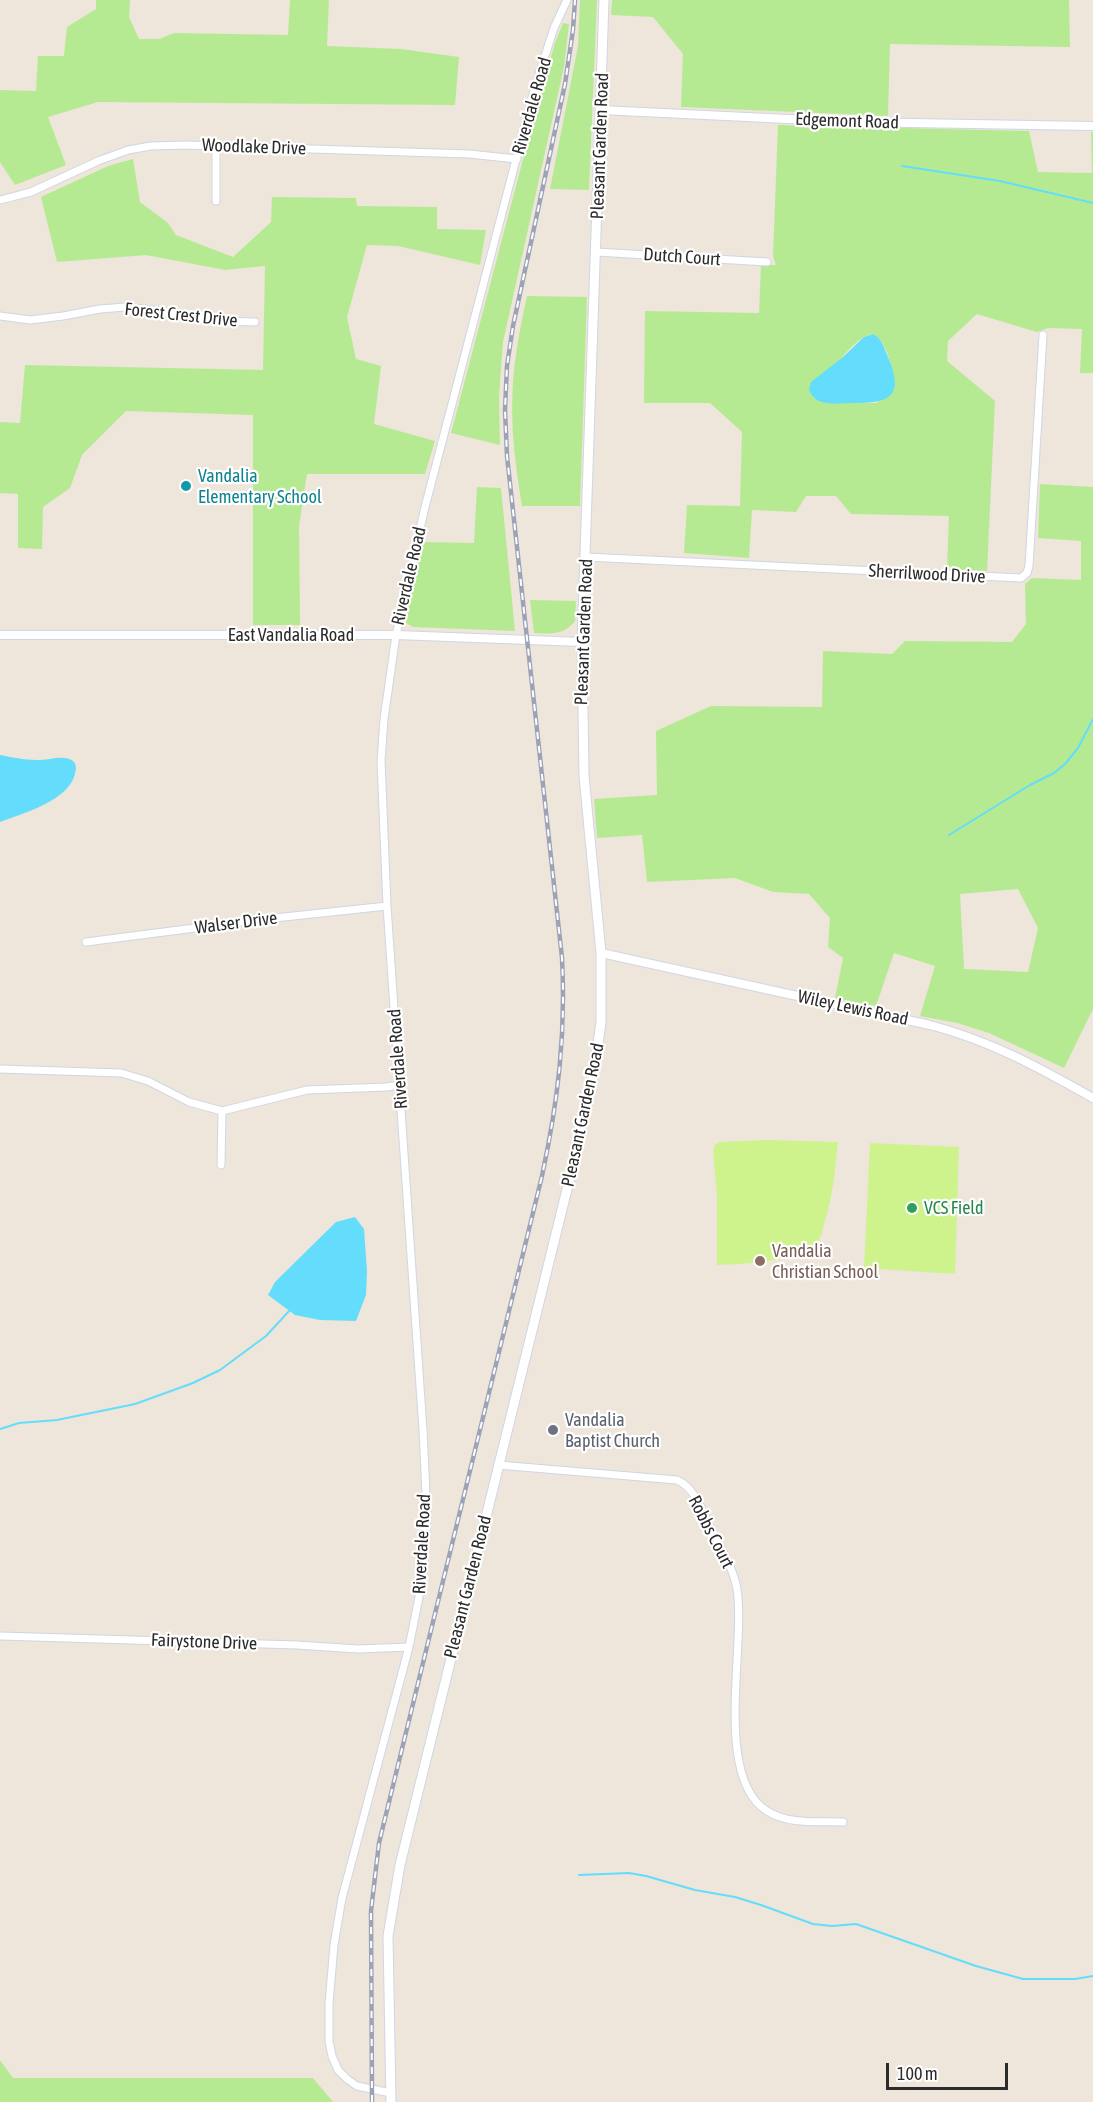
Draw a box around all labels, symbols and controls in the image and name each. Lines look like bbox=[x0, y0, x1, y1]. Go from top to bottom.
street label: Riverdale Road bbox=[508, 55, 556, 157]
street label: Pleasant Garden Road bbox=[587, 72, 613, 220]
street label: Edgemont Road bbox=[795, 108, 899, 134]
street label: Woodlake Drive bbox=[202, 134, 306, 160]
street label: Dutch Court bbox=[643, 244, 721, 270]
street label: Forest Crest Drive bbox=[123, 298, 239, 332]
place label: Vandalia Elementary School bbox=[198, 465, 322, 508]
marker: Vandalia Elementary School bbox=[179, 479, 193, 493]
street label: Riverdale Road bbox=[387, 525, 431, 627]
street label: Pleasant Garden Road bbox=[571, 558, 597, 706]
street label: Sherrilwood Drive bbox=[868, 560, 986, 588]
street label: East Vandalia Road bbox=[228, 624, 354, 646]
street label: Walser Drive bbox=[194, 907, 278, 939]
street label: Wiley Lewis Road bbox=[796, 986, 910, 1030]
street label: Riverdale Road bbox=[384, 1008, 412, 1110]
street label: Pleasant Garden Road bbox=[557, 1041, 609, 1189]
place label: VCS Field bbox=[924, 1197, 983, 1219]
marker: VCS Field bbox=[905, 1201, 919, 1215]
place label: Vandalia Christian School bbox=[772, 1240, 878, 1282]
marker: Vandalia Christian School bbox=[753, 1254, 767, 1268]
place label: Vandalia Baptist Church bbox=[565, 1409, 660, 1452]
marker: Vandalia Baptist Church bbox=[546, 1423, 560, 1437]
street label: Robbs Court bbox=[683, 1492, 739, 1572]
street label: Riverdale Road bbox=[409, 1493, 435, 1595]
street label: Pleasant Garden Road bbox=[440, 1513, 496, 1661]
street label: Fairystone Drive bbox=[151, 1629, 257, 1655]
scale bar bbox=[889, 2051, 1010, 2089]
text: 100 m bbox=[897, 2063, 938, 2084]

